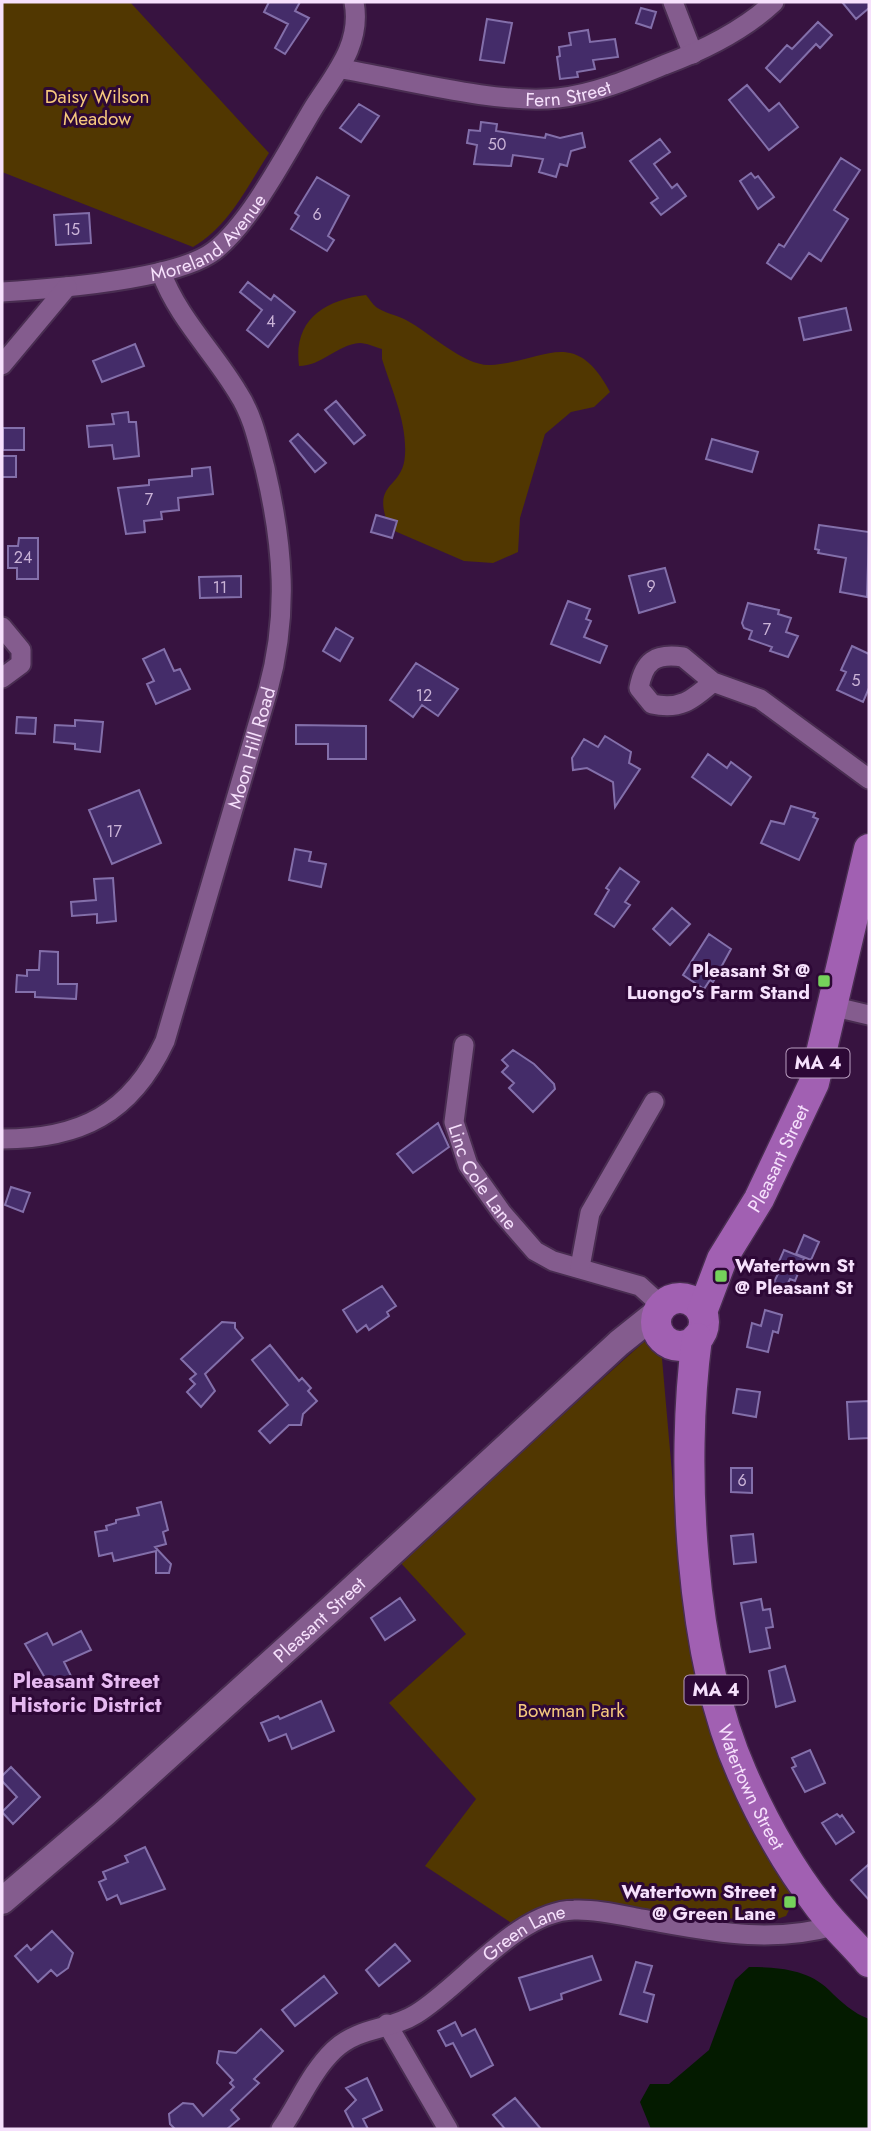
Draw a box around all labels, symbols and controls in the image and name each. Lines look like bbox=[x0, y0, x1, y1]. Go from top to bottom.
street label: Fern Street bbox=[525, 73, 615, 113]
park label: Daisy Wilson Meadow bbox=[45, 83, 149, 132]
house number: 50 bbox=[488, 133, 506, 156]
street label: Moreland Avenue bbox=[147, 188, 272, 288]
house number: 6 bbox=[312, 203, 322, 226]
house number: 15 bbox=[64, 218, 80, 241]
house number: 4 bbox=[266, 310, 276, 333]
house number: 7 bbox=[145, 488, 154, 511]
house number: 24 bbox=[14, 546, 32, 569]
house number: 9 bbox=[646, 575, 656, 598]
house number: 11 bbox=[213, 576, 227, 599]
house number: 7 bbox=[763, 618, 772, 641]
house number: 5 bbox=[851, 669, 861, 692]
street label: Moon Hill Road bbox=[220, 684, 282, 812]
house number: 12 bbox=[416, 684, 432, 707]
house number: 17 bbox=[106, 820, 122, 843]
place label: Pleasant St @ Luongo's Farm Stand bbox=[627, 957, 810, 1006]
marker: Pleasant St @ Luongo's Farm Stand bbox=[816, 973, 832, 989]
road number: MA 4 bbox=[786, 1048, 850, 1078]
street label: Pleasant Street bbox=[741, 1100, 815, 1217]
street label: Linc Cole Lane bbox=[442, 1121, 524, 1235]
place label: Watertown St @ Pleasant St bbox=[735, 1252, 854, 1301]
marker: Watertown St @ Pleasant St bbox=[713, 1268, 729, 1284]
house number: 6 bbox=[737, 1469, 747, 1492]
street label: Pleasant Street bbox=[267, 1570, 371, 1669]
district label: Pleasant Street Historic District bbox=[11, 1666, 162, 1720]
road number: MA 4 bbox=[684, 1675, 748, 1704]
park label: Bowman Park bbox=[517, 1697, 625, 1724]
street label: Watertown Street bbox=[711, 1721, 792, 1855]
place label: Watertown Street @ Green Lane bbox=[621, 1878, 776, 1927]
marker: Watertown Street @ Green Lane bbox=[782, 1894, 798, 1910]
street label: Green Lane bbox=[476, 1897, 568, 1967]

